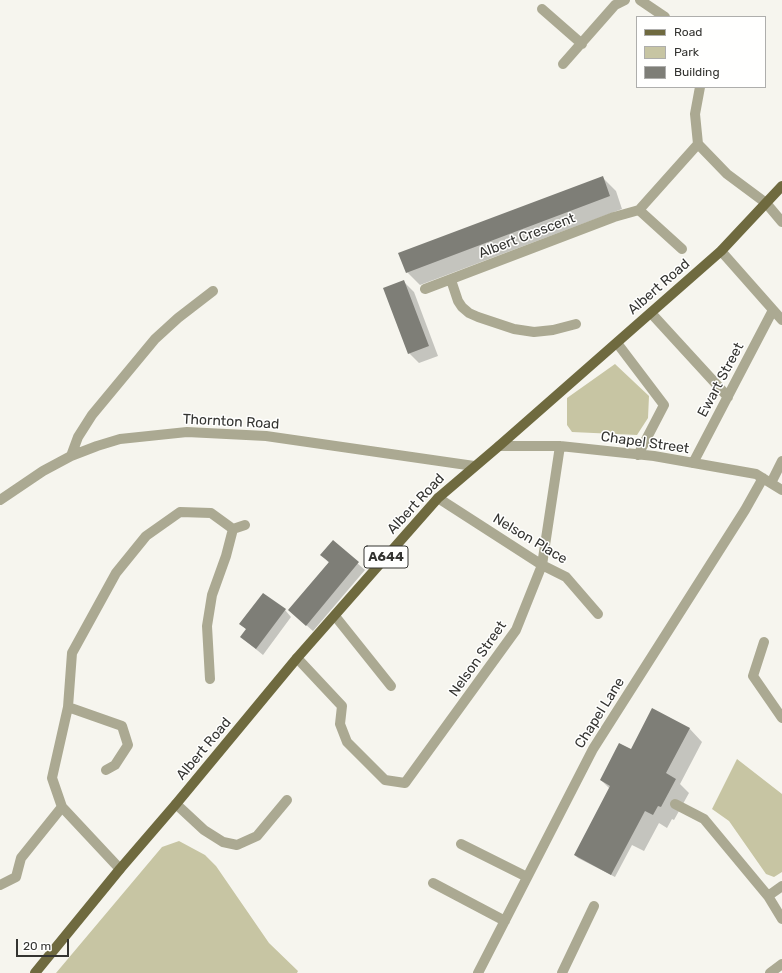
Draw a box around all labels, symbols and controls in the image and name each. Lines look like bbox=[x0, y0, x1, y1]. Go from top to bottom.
legend bbox=[636, 16, 766, 88]
text: Road bbox=[674, 25, 702, 39]
text: Park bbox=[674, 45, 699, 59]
text: Building bbox=[674, 65, 720, 79]
street label: Albert Crescent bbox=[476, 210, 578, 262]
street label: Albert Road bbox=[625, 256, 693, 318]
street label: Ewart Street bbox=[694, 340, 748, 420]
street label: Thornton Road bbox=[182, 411, 280, 433]
street label: Chapel Street bbox=[600, 428, 690, 458]
street label: Albert Road bbox=[384, 470, 448, 538]
street label: Nelson Place bbox=[490, 510, 570, 568]
road number: A644 bbox=[364, 546, 408, 568]
street label: Nelson Street bbox=[446, 618, 510, 700]
street label: Chapel Lane bbox=[572, 674, 628, 752]
street label: Albert Road bbox=[173, 714, 235, 784]
scale bar bbox=[18, 931, 71, 957]
text: 20 m bbox=[23, 939, 51, 953]

